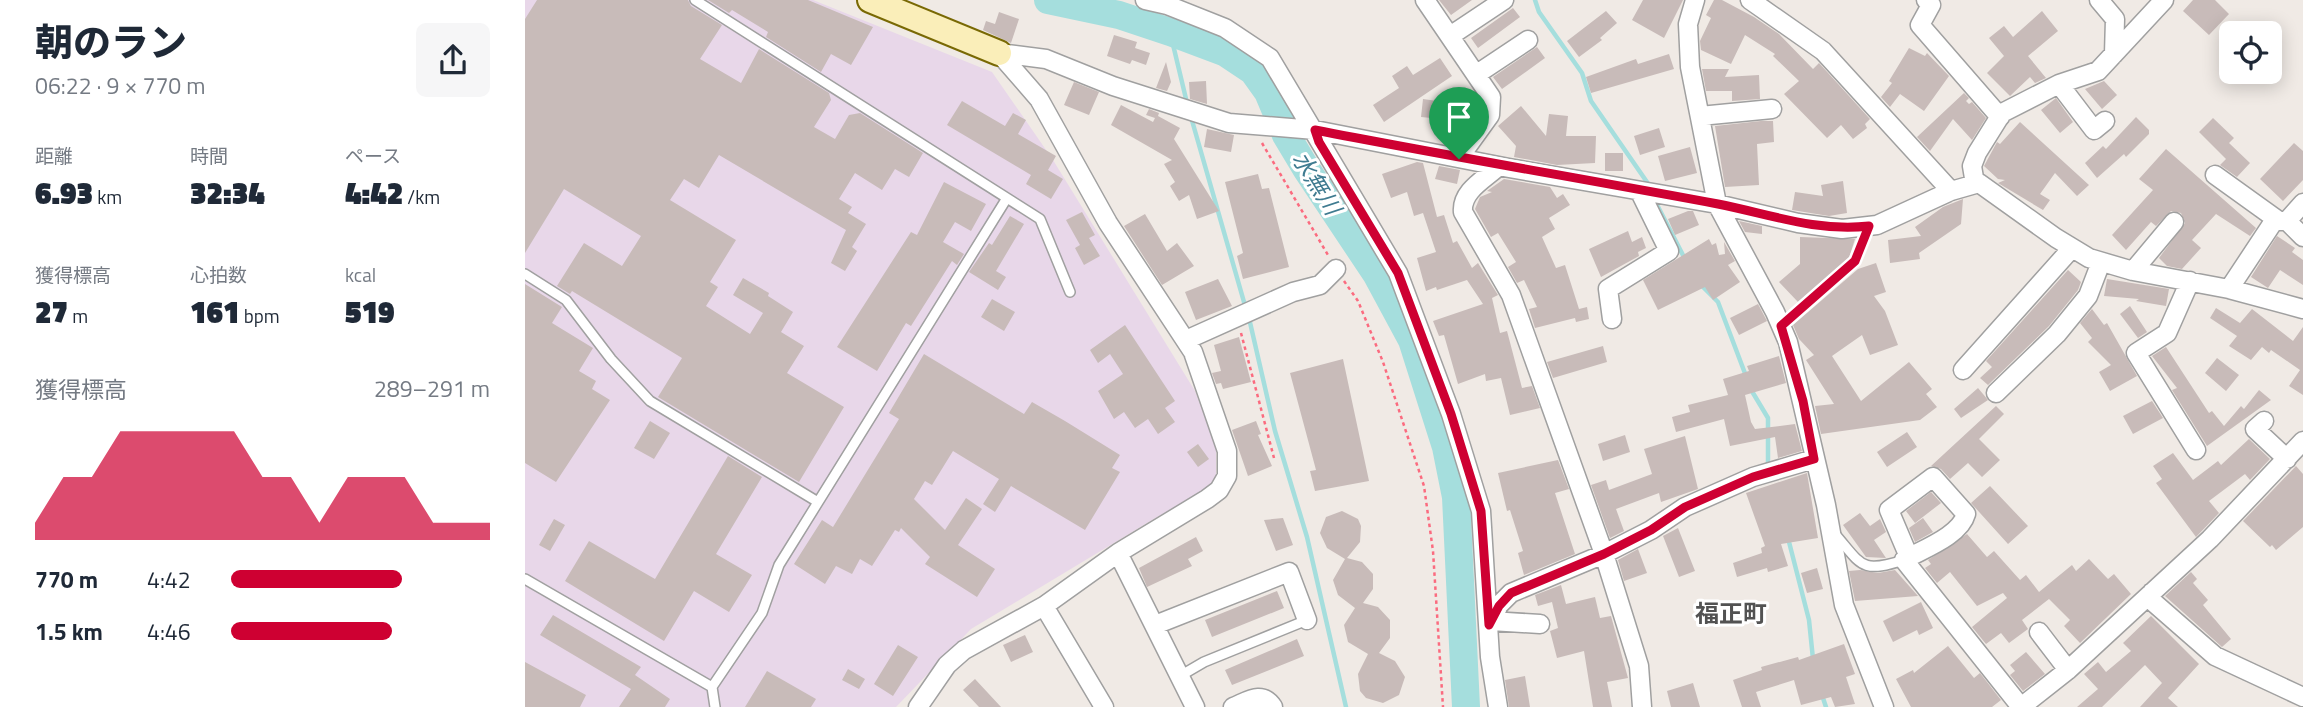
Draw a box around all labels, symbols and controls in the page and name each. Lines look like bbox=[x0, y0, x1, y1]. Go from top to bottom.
text: 朝のラン bbox=[35, 13, 187, 71]
map controls bbox=[2219, 21, 2282, 84]
button: locate bbox=[2219, 21, 2282, 84]
button: share bbox=[416, 23, 490, 97]
text: 06:22 · 9 × 770 m bbox=[35, 68, 205, 103]
pin bbox=[1429, 87, 1489, 159]
icon: arrive bbox=[1440, 98, 1478, 136]
text: 距離 bbox=[35, 141, 73, 170]
text: 時間 bbox=[190, 141, 228, 170]
text: ペース bbox=[345, 141, 401, 170]
water label: 水無川 bbox=[1284, 144, 1352, 224]
text: 6.93 bbox=[35, 170, 93, 216]
text: 32:34 bbox=[190, 170, 265, 216]
text: 4:42 bbox=[345, 170, 403, 216]
text: km bbox=[93, 182, 122, 211]
text: /km bbox=[403, 182, 440, 211]
text: 獲得標高 bbox=[35, 260, 111, 289]
text: 心拍数 bbox=[190, 260, 247, 289]
text: kcal bbox=[345, 260, 376, 289]
text: 27 bbox=[35, 289, 68, 335]
text: 161 bbox=[190, 289, 240, 335]
text: 519 bbox=[345, 289, 395, 335]
text: m bbox=[68, 301, 88, 330]
text: bpm bbox=[240, 301, 280, 330]
text: 289–291 m bbox=[374, 371, 490, 406]
text: 獲得標高 bbox=[35, 372, 127, 407]
text: 770 m bbox=[35, 562, 98, 597]
text: 4:42 bbox=[147, 562, 191, 597]
district label: 福正町 bbox=[1695, 595, 1767, 631]
text: 1.5 km bbox=[35, 614, 103, 649]
text: 4:46 bbox=[147, 614, 191, 649]

